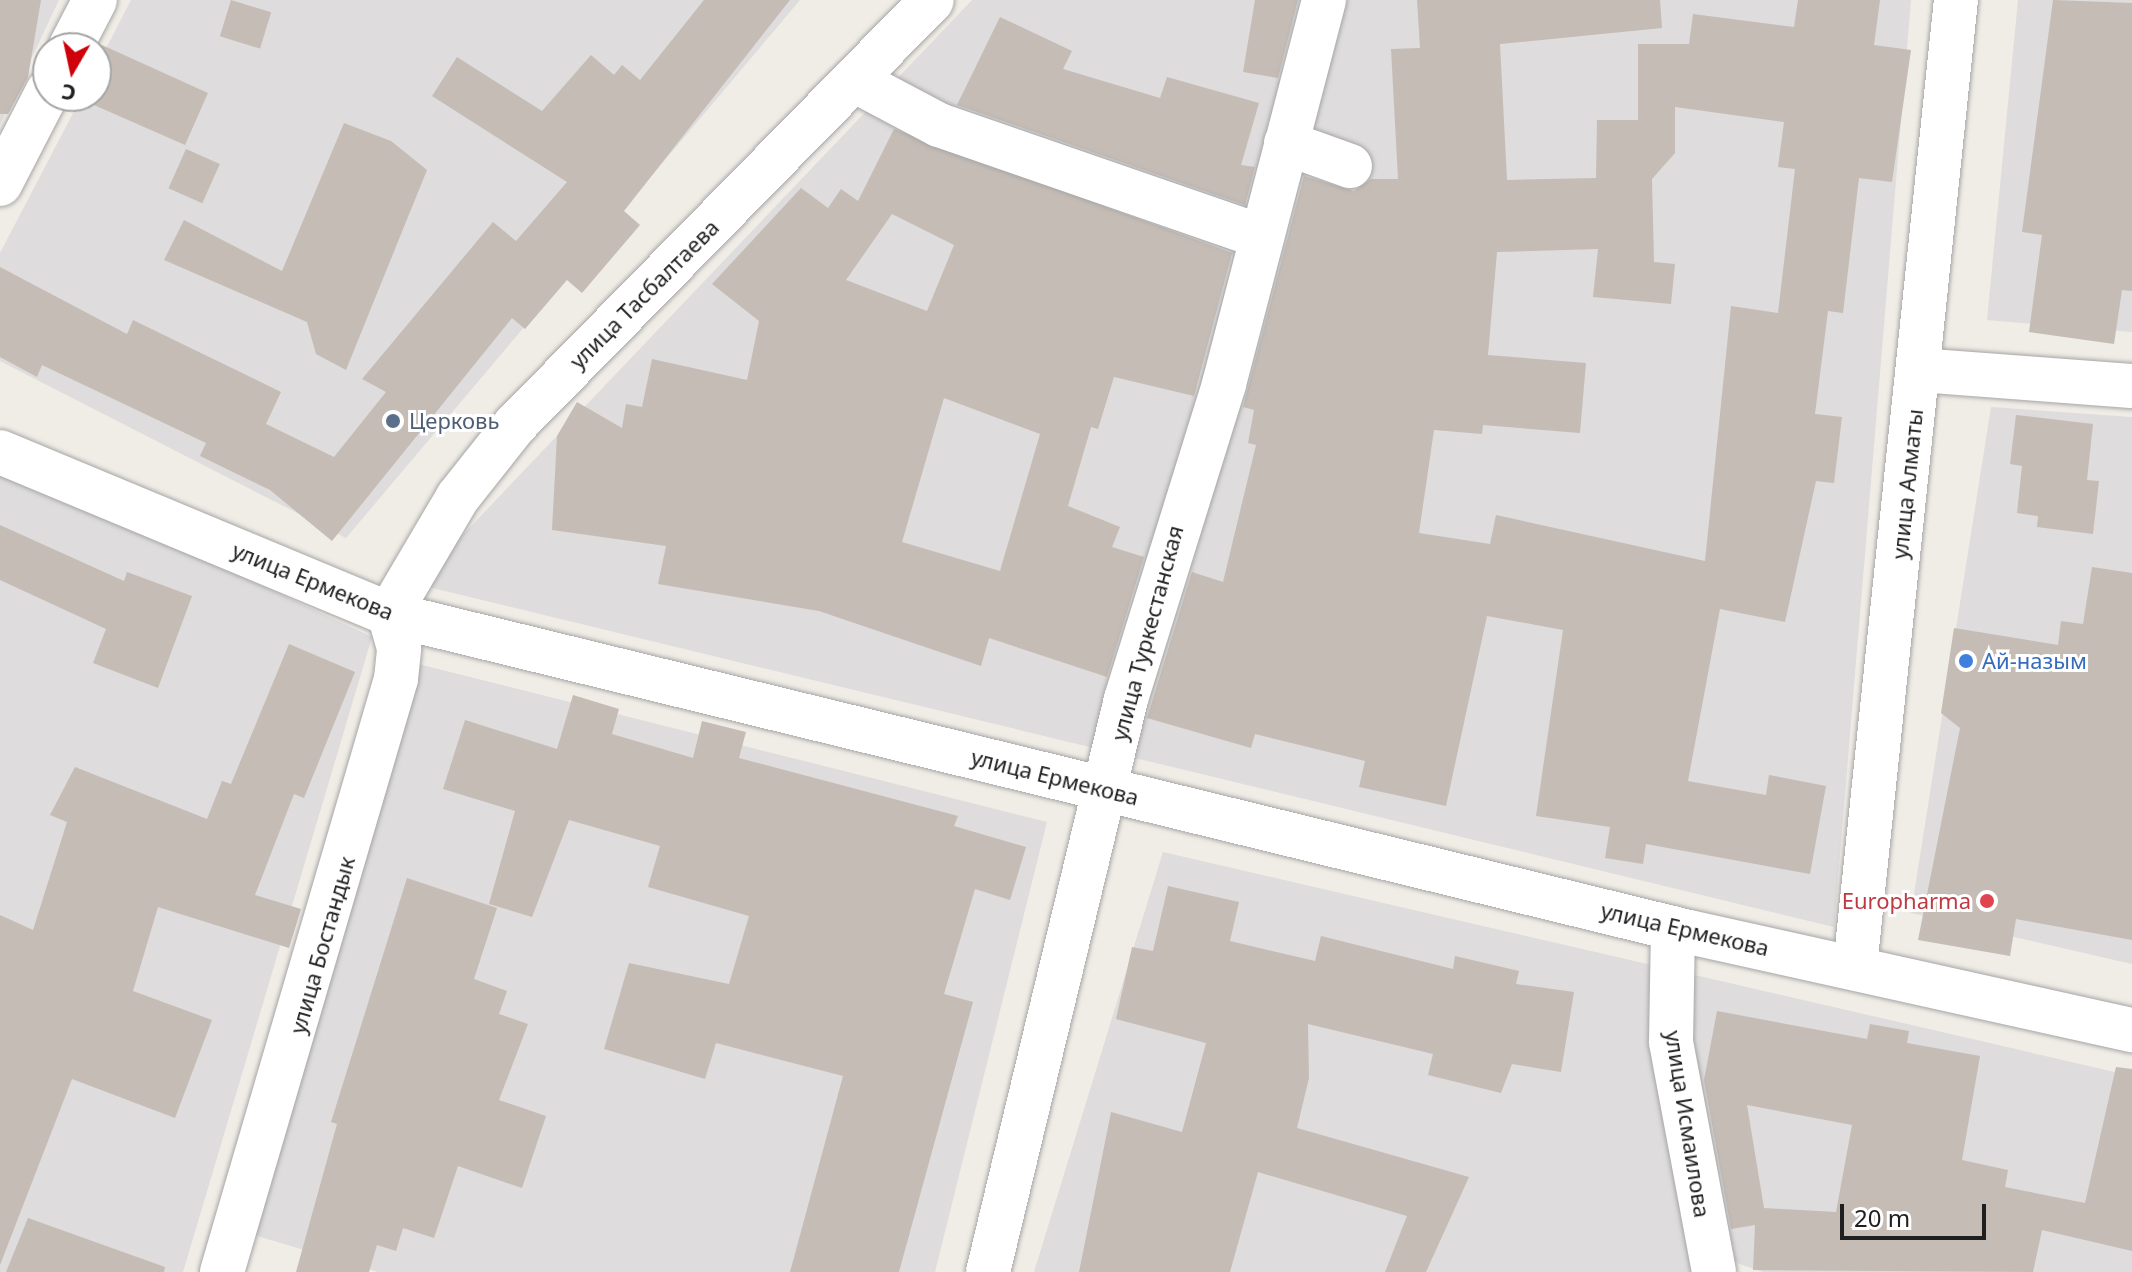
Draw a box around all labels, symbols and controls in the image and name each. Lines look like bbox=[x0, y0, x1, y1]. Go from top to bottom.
north arrow bbox=[32, 32, 112, 112]
text: С bbox=[59, 78, 78, 110]
street label: улица Тасбалтаева bbox=[564, 214, 724, 374]
place label: Церковь bbox=[409, 408, 499, 434]
street label: улица Алматы bbox=[1886, 408, 1928, 560]
marker: Церковь bbox=[384, 412, 402, 430]
street label: улица Туркестанская bbox=[1106, 523, 1188, 743]
street label: улица Ермекова bbox=[228, 537, 398, 625]
place label: Ай-назым bbox=[1982, 648, 2087, 674]
marker: Ай-назым bbox=[1957, 652, 1975, 670]
street label: улица Ермекова bbox=[969, 743, 1141, 811]
street label: улица Бостандык bbox=[284, 853, 360, 1037]
place label: Europharma bbox=[1842, 888, 1971, 914]
marker: Europharma bbox=[1978, 892, 1996, 910]
street label: улица Ермекова bbox=[1598, 897, 1772, 961]
street label: улица Исмаилова bbox=[1660, 1029, 1716, 1219]
scale bar bbox=[1844, 1188, 1990, 1238]
text: 20 m bbox=[1854, 1201, 1910, 1234]

